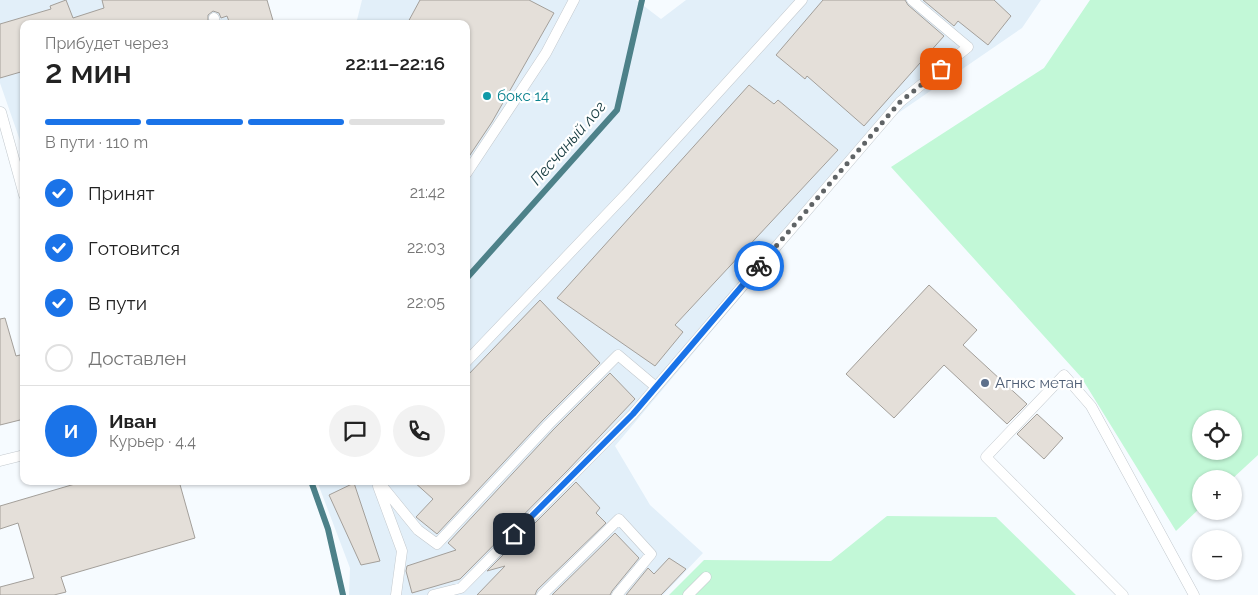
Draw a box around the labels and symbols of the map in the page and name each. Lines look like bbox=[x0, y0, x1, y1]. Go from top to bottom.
pin bbox=[920, 48, 962, 90]
place label: бокс 14 bbox=[497, 87, 549, 105]
marker: бокс 14 bbox=[481, 90, 493, 102]
water label: Песчаный лог bbox=[526, 97, 610, 189]
courier bbox=[734, 241, 784, 291]
place label: Агнкс метан bbox=[995, 374, 1083, 392]
marker: Агнкс метан bbox=[979, 377, 991, 389]
pin bbox=[493, 513, 535, 555]

